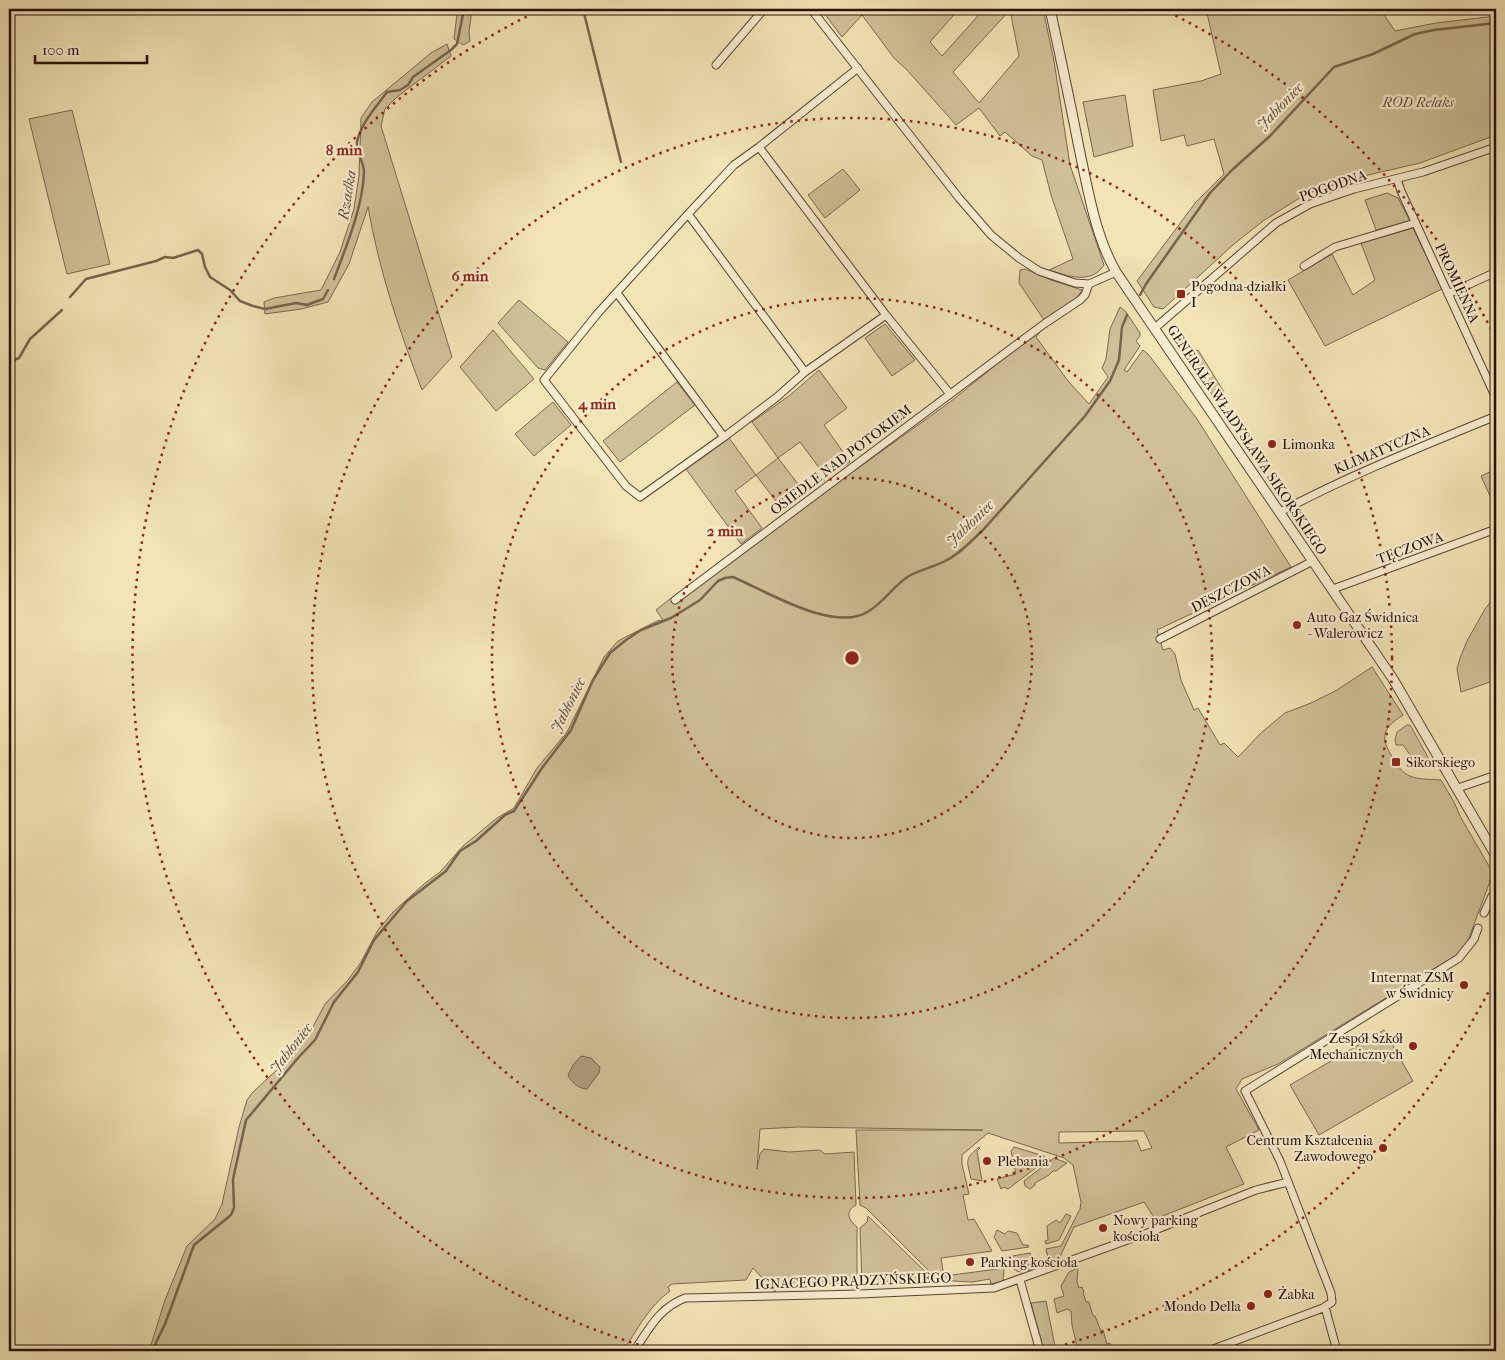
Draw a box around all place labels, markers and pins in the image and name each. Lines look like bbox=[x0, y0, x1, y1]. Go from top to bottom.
place label: Pogodna-działki I bbox=[1191, 278, 1286, 311]
marker: Pogodna-działki I bbox=[1175, 288, 1187, 300]
place label: Limonka bbox=[1282, 436, 1335, 453]
marker: Limonka bbox=[1266, 438, 1278, 450]
place label: Auto Gaz Świdnica - Walerowicz bbox=[1306, 608, 1419, 642]
marker: Auto Gaz Świdnica - Walerowicz bbox=[1291, 619, 1303, 631]
centre of rings bbox=[843, 649, 861, 667]
place label: Sikorskiego bbox=[1406, 754, 1475, 771]
marker: Sikorskiego bbox=[1390, 756, 1402, 768]
place label: Internat ZSM w Świdnicy bbox=[1371, 969, 1455, 1002]
marker: Internat ZSM w Świdnicy bbox=[1458, 979, 1470, 991]
place label: Zespół Szkół Mechanicznych bbox=[1310, 1030, 1403, 1063]
marker: Zespół Szkół Mechanicznych bbox=[1407, 1040, 1419, 1052]
place label: Centrum Kształcenia Zawodowego bbox=[1246, 1132, 1374, 1165]
marker: Centrum Kształcenia Zawodowego bbox=[1377, 1142, 1389, 1154]
place label: Plebania bbox=[997, 1153, 1049, 1170]
marker: Plebania bbox=[981, 1155, 993, 1167]
place label: Nowy parking kościoła bbox=[1113, 1212, 1198, 1245]
marker: Nowy parking kościoła bbox=[1097, 1222, 1109, 1234]
place label: Parking kościoła bbox=[980, 1254, 1078, 1271]
marker: Parking kościoła bbox=[964, 1256, 976, 1268]
place label: Żabka bbox=[1278, 1286, 1315, 1303]
marker: Żabka bbox=[1262, 1288, 1274, 1300]
place label: Mondo Della bbox=[1164, 1298, 1242, 1315]
marker: Mondo Della bbox=[1245, 1300, 1257, 1312]

